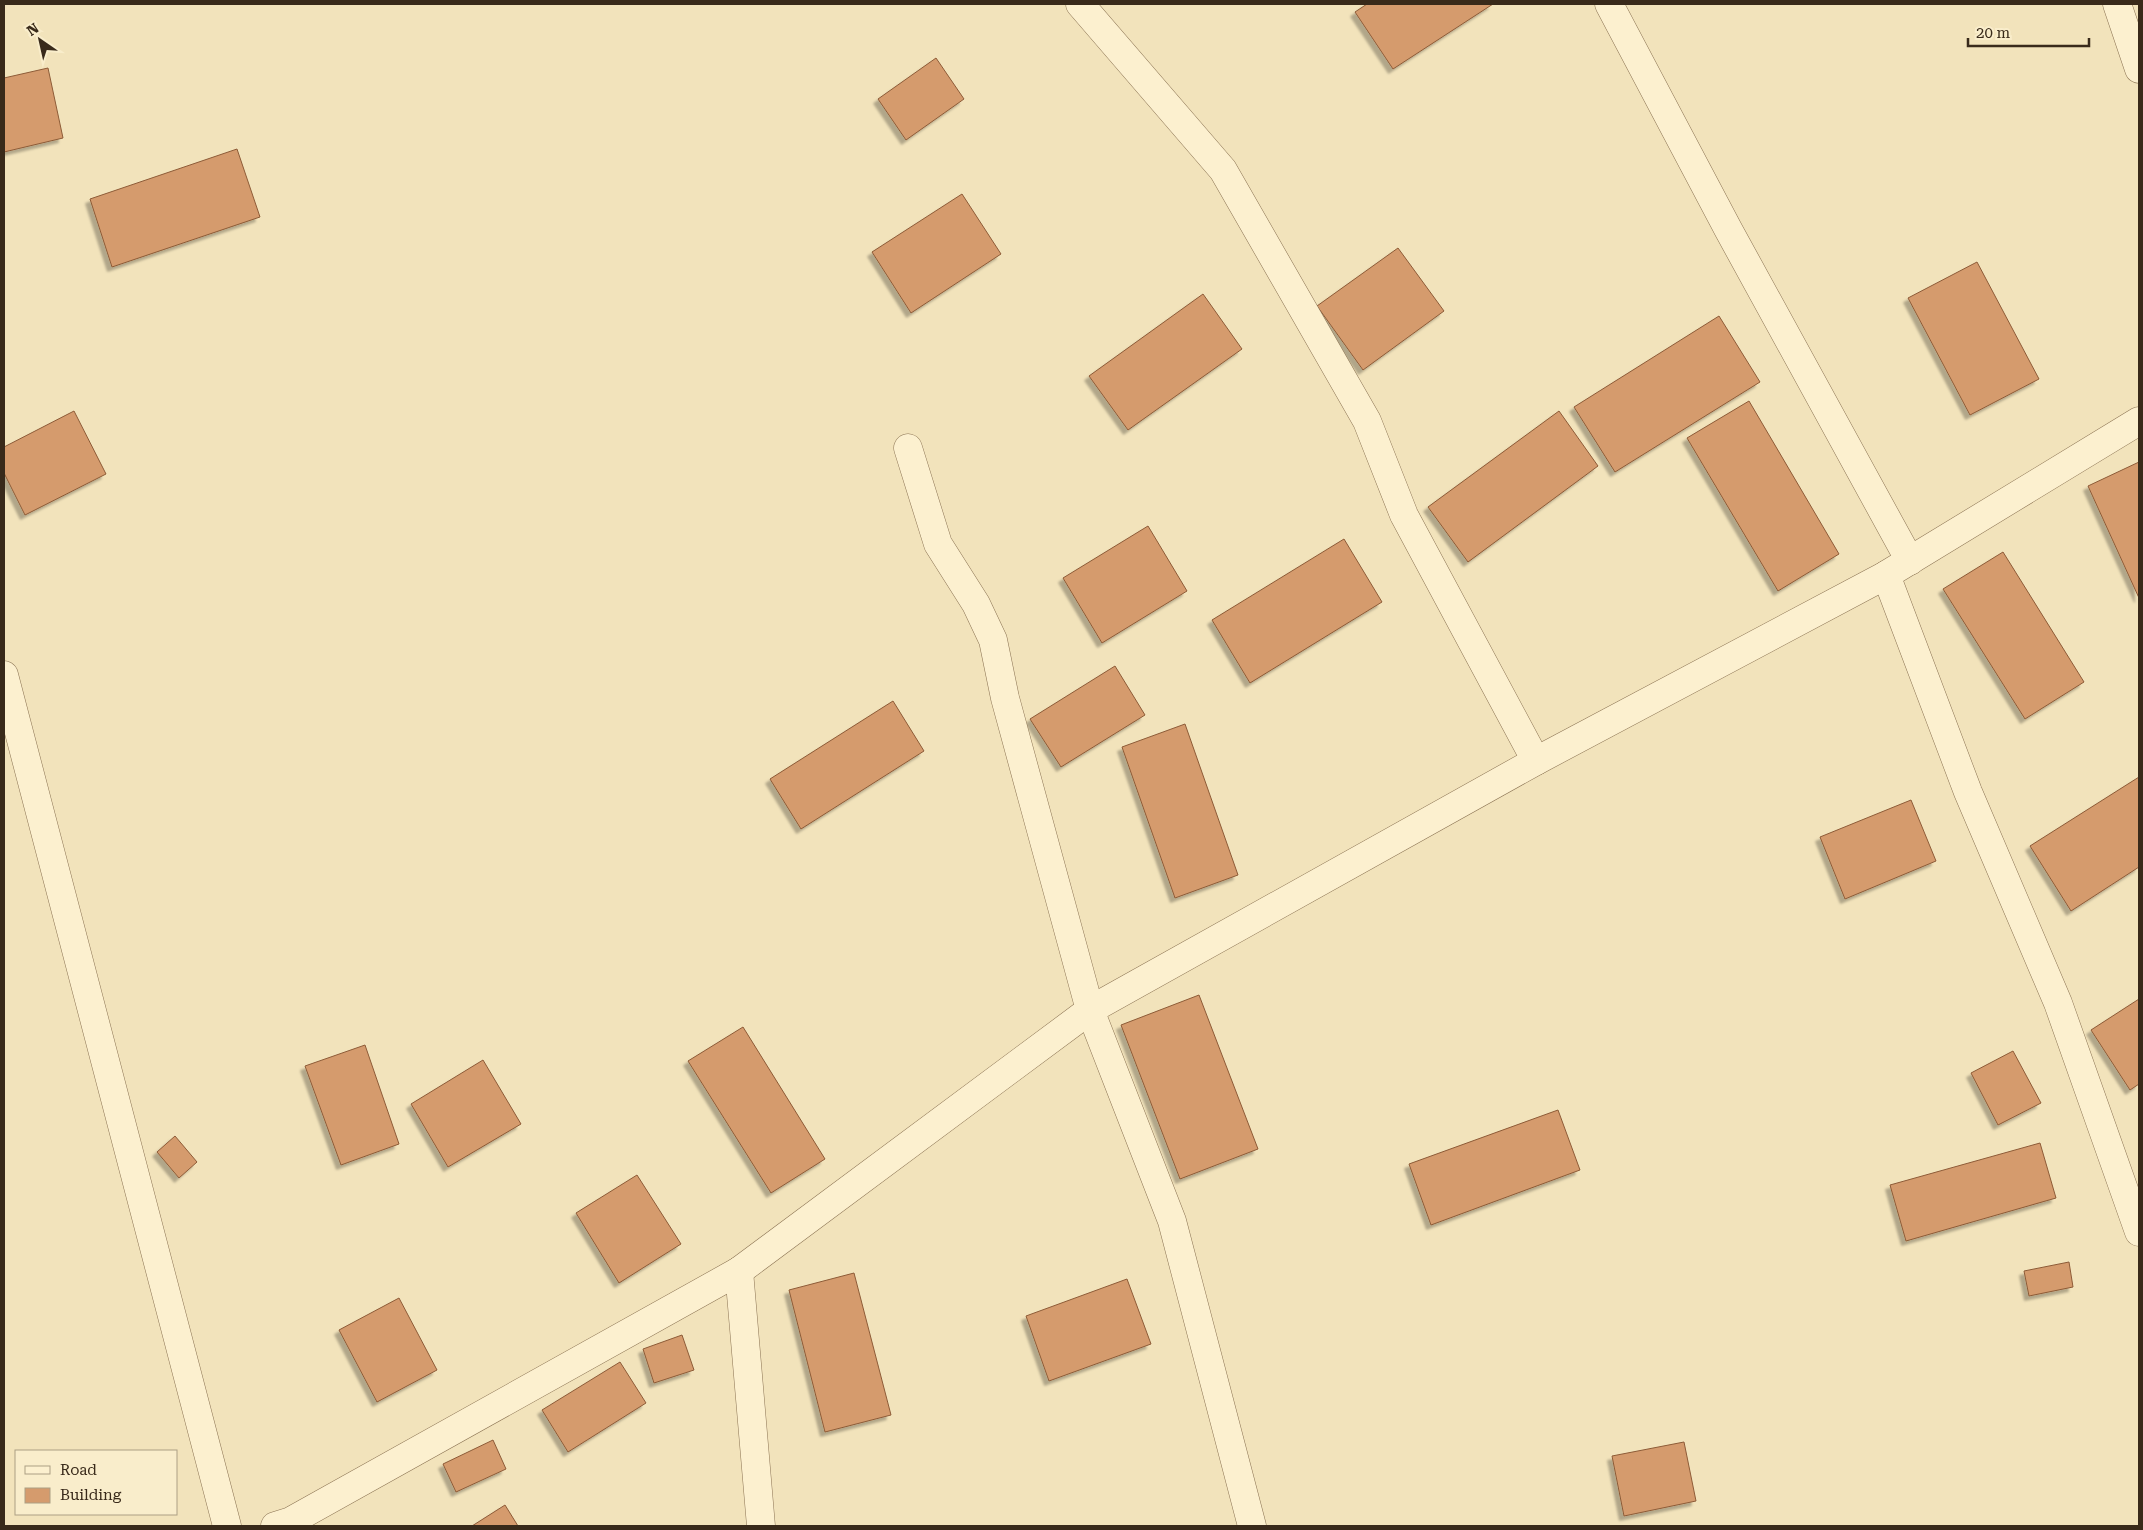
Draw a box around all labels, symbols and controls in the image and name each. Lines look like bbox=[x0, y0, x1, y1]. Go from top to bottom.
north arrow bbox=[15, 15, 65, 65]
scale bar bbox=[1968, 15, 2089, 47]
text: N bbox=[24, 19, 42, 39]
text: 20 m bbox=[1976, 24, 2011, 42]
legend bbox=[15, 1450, 178, 1515]
text: Road bbox=[60, 1461, 97, 1479]
text: Building bbox=[60, 1486, 122, 1504]

